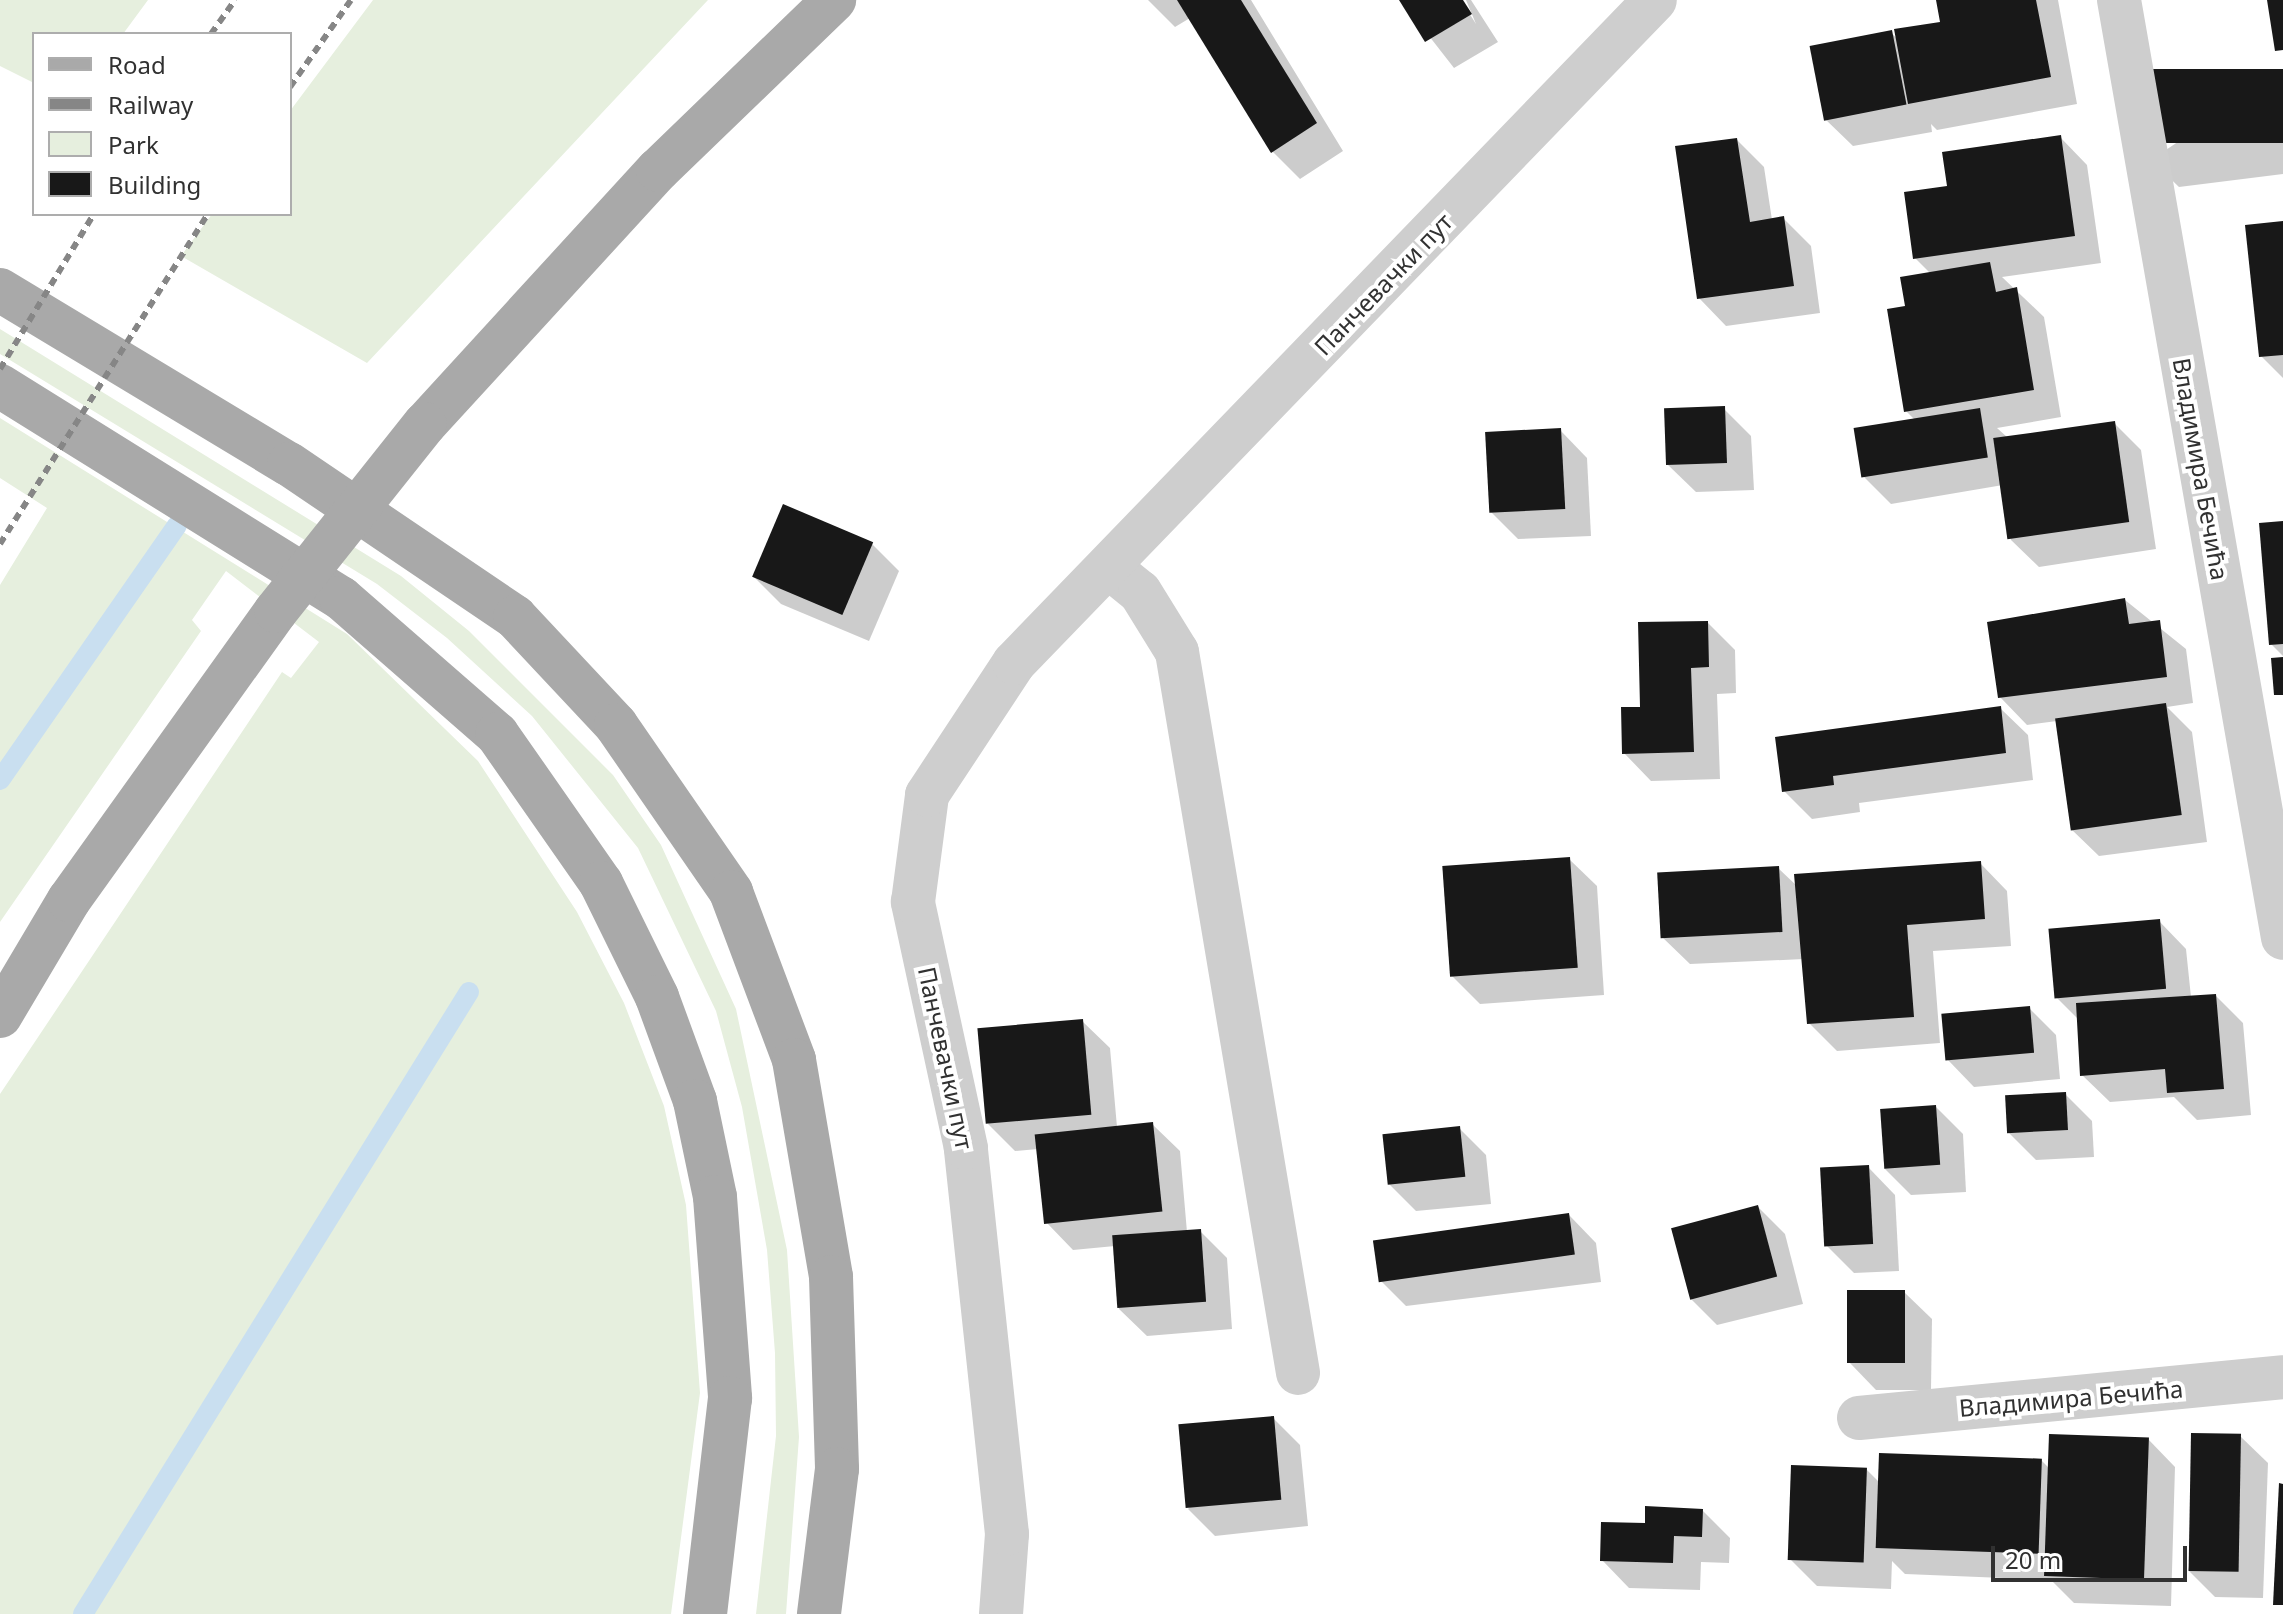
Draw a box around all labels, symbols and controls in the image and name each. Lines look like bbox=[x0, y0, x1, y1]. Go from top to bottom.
legend bbox=[32, 32, 292, 216]
text: Road bbox=[108, 48, 166, 81]
text: Railway bbox=[108, 88, 193, 121]
text: Park bbox=[108, 128, 159, 161]
text: Building bbox=[108, 168, 201, 201]
street label: Панчевачки пут bbox=[1308, 207, 1458, 361]
street label: Владимира Бечића bbox=[2167, 356, 2235, 582]
street label: Панчевачки пут bbox=[913, 964, 979, 1152]
street label: Владимира Бечића bbox=[1958, 1374, 2184, 1422]
scale bar bbox=[1995, 1530, 2191, 1580]
text: 20 m bbox=[2005, 1543, 2061, 1576]

